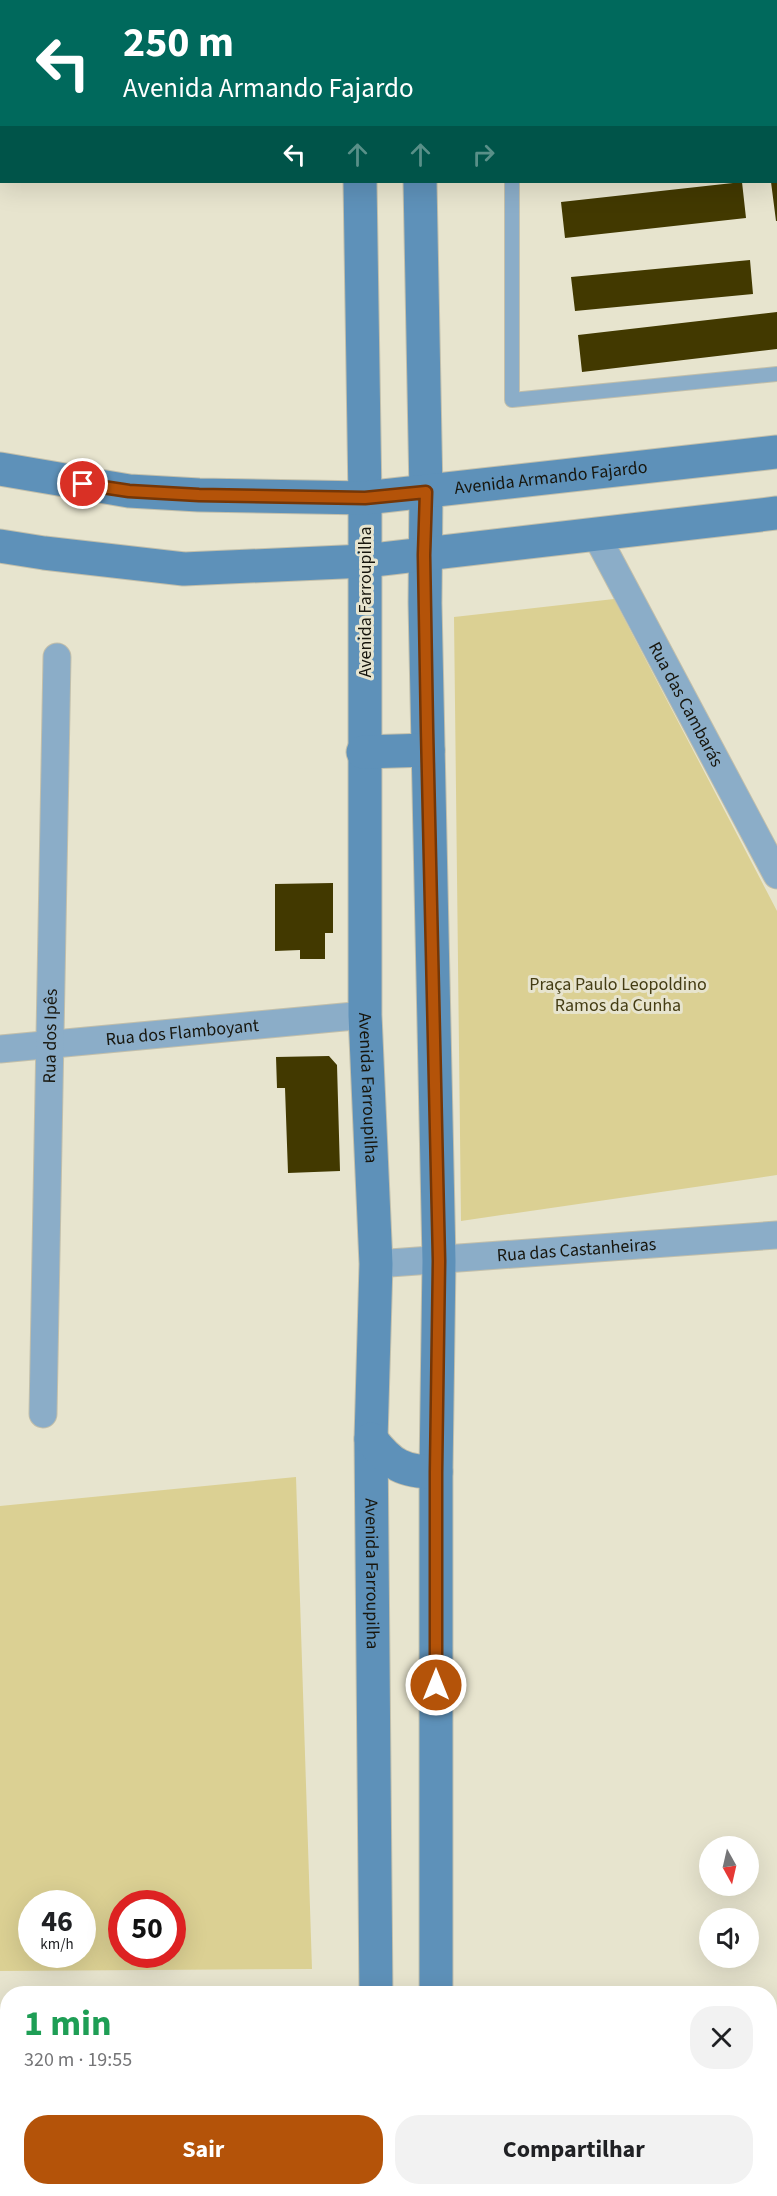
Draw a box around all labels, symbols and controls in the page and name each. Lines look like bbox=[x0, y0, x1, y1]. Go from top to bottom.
text: 250 m bbox=[123, 13, 234, 73]
icon: left bbox=[24, 24, 102, 102]
text: Avenida Armando Fajardo bbox=[123, 69, 414, 108]
icon: left bbox=[278, 138, 311, 171]
icon: ahead bbox=[341, 138, 374, 171]
icon: ahead bbox=[404, 138, 437, 171]
icon: right bbox=[467, 138, 500, 171]
street label: Avenida Armando Fajardo bbox=[453, 455, 649, 501]
pin bbox=[57, 458, 108, 509]
icon: arrive bbox=[66, 467, 99, 500]
street label: Avenida Farroupilha bbox=[353, 527, 378, 677]
street label: Rua das Cambarás bbox=[642, 637, 729, 772]
park label: Praça Paulo Leopoldino Ramos da Cunha bbox=[529, 972, 707, 1018]
street label: Rua dos Ipês bbox=[37, 988, 64, 1084]
street label: Avenida Farroupilha bbox=[352, 1012, 384, 1164]
street label: Rua dos Flamboyant bbox=[104, 1013, 260, 1052]
street label: Rua das Castanheiras bbox=[496, 1232, 657, 1268]
street label: Avenida Farroupilha bbox=[359, 1498, 385, 1649]
position arrow bbox=[404, 1653, 468, 1717]
north arrow bbox=[699, 1836, 759, 1896]
map controls bbox=[699, 1836, 759, 1968]
speed limit sign: 50 bbox=[108, 1890, 186, 1968]
text: 46 bbox=[41, 1900, 73, 1943]
button: sound bbox=[699, 1908, 759, 1968]
text: km/h bbox=[40, 1934, 74, 1955]
text: 1 min bbox=[24, 1998, 112, 2049]
button: close bbox=[690, 2006, 753, 2069]
text: 320 m · 19:55 bbox=[24, 2046, 132, 2074]
button: Sair bbox=[24, 2115, 383, 2184]
button: Compartilhar bbox=[395, 2115, 753, 2184]

